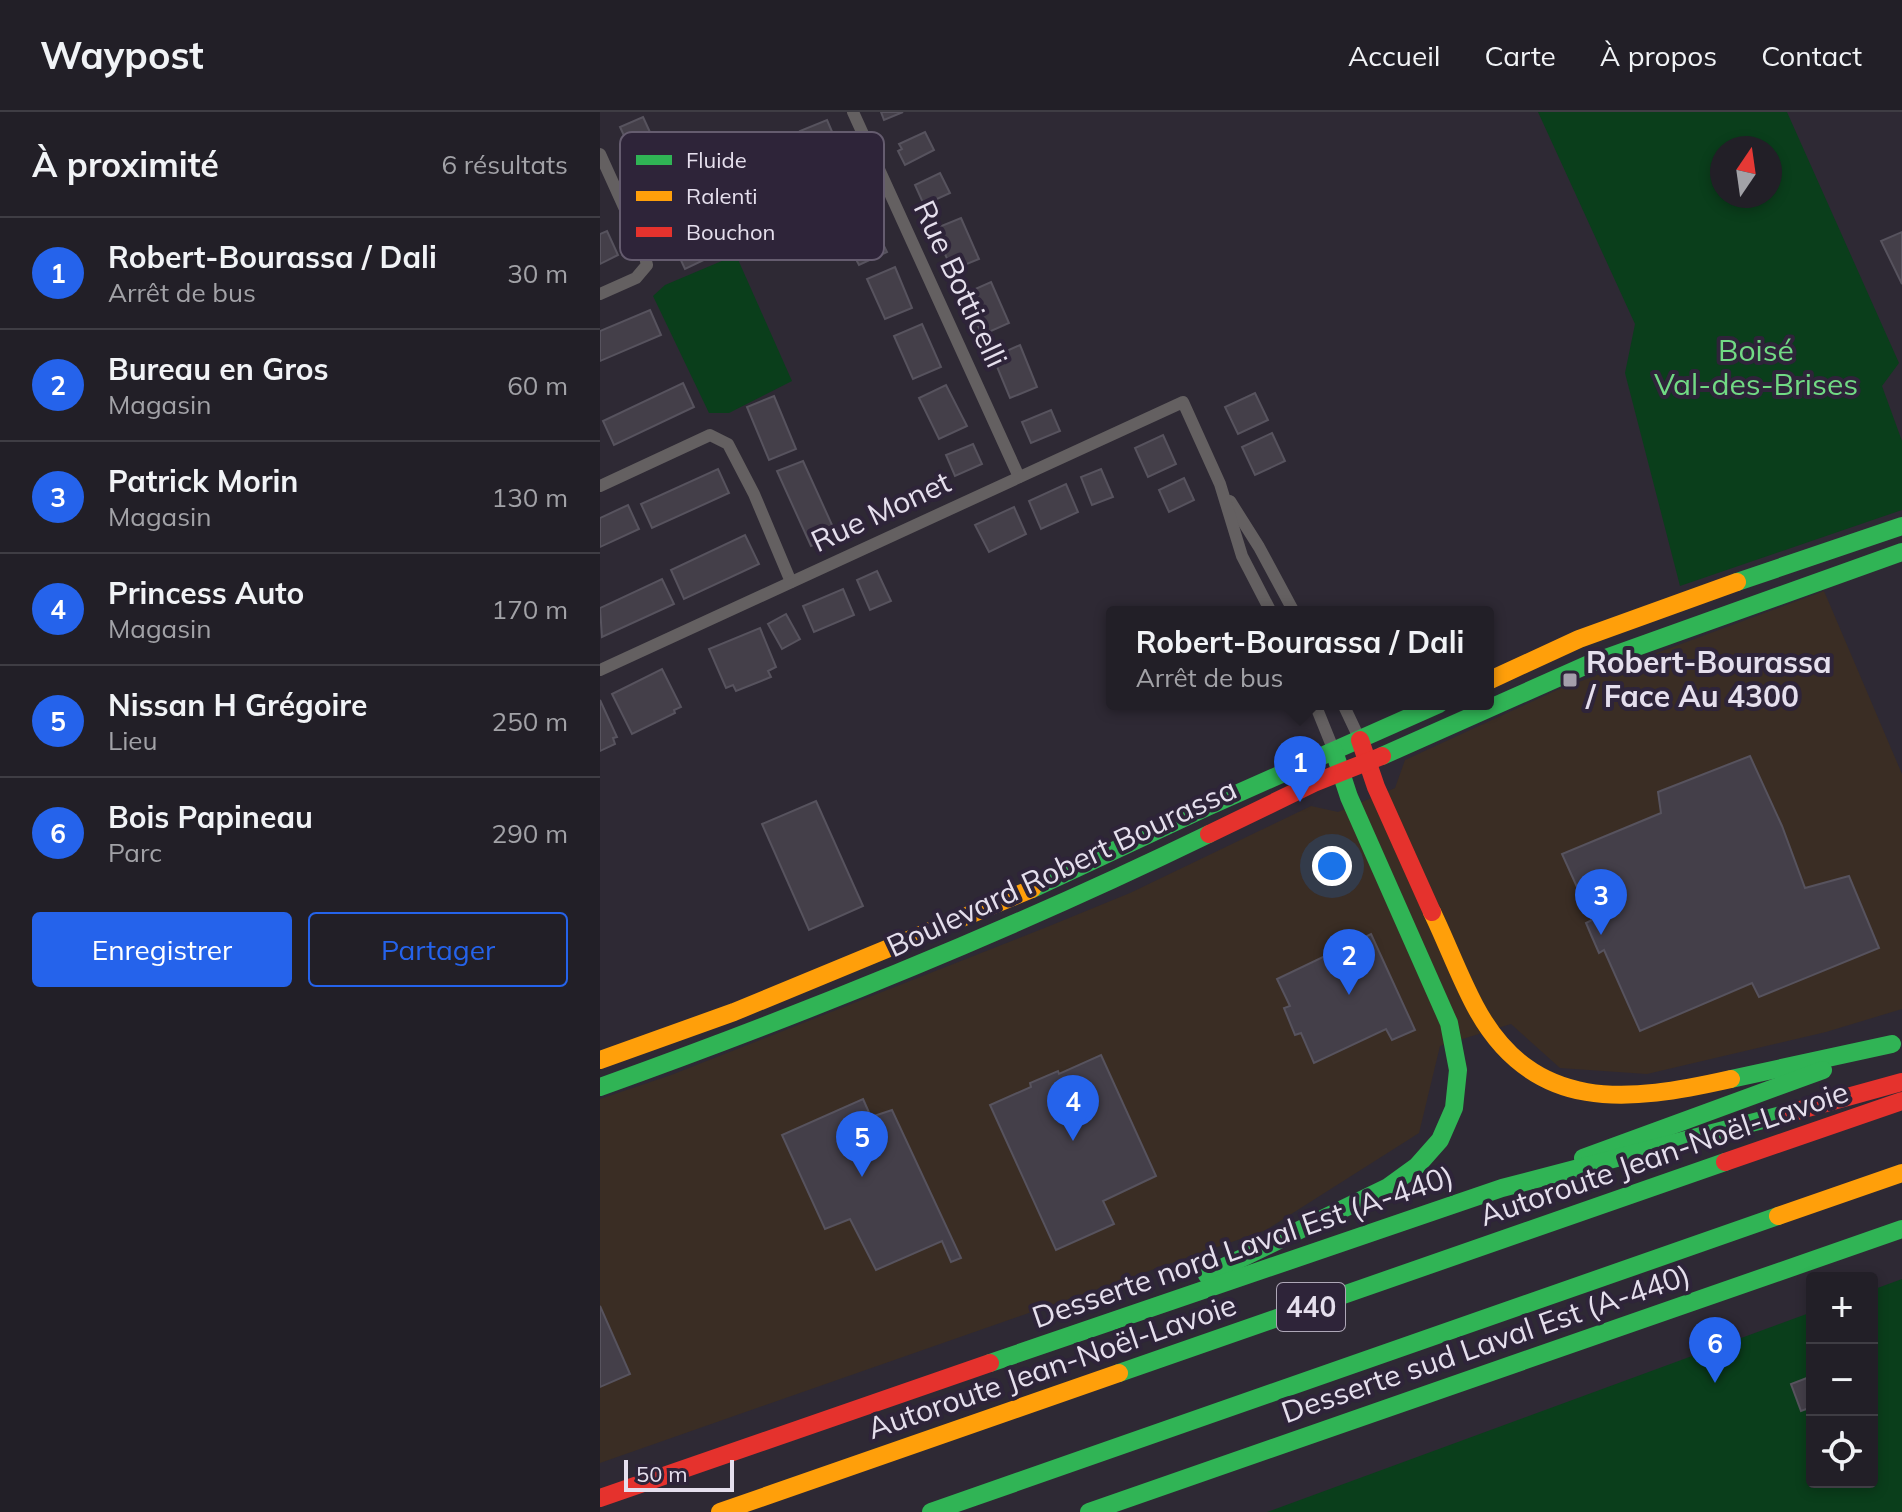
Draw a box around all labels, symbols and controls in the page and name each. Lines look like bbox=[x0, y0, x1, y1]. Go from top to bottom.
text: Waypost bbox=[40, 31, 204, 79]
text: Accueil bbox=[1348, 38, 1441, 73]
text: Carte bbox=[1485, 38, 1556, 73]
text: À propos bbox=[1600, 38, 1717, 73]
text: Contact bbox=[1761, 38, 1862, 73]
legend bbox=[620, 132, 884, 260]
north arrow bbox=[1710, 136, 1782, 208]
text: À proximité bbox=[32, 143, 219, 186]
text: Fluide bbox=[686, 146, 747, 174]
text: 6 résultats bbox=[441, 148, 568, 181]
text: Ralenti bbox=[686, 182, 757, 210]
street label: Rue Botticelli bbox=[906, 194, 1016, 373]
text: Bouchon bbox=[686, 218, 775, 246]
text: Robert-Bourassa / Dali bbox=[108, 238, 437, 276]
text: 1 bbox=[50, 257, 66, 290]
text: 30 m bbox=[507, 257, 568, 290]
text: Arrêt de bus bbox=[108, 276, 256, 309]
park label: Boisé Val-des-Brises bbox=[1654, 331, 1858, 403]
text: Bureau en Gros bbox=[108, 350, 329, 388]
text: 2 bbox=[50, 369, 66, 402]
text: 60 m bbox=[507, 369, 568, 402]
text: Magasin bbox=[108, 388, 212, 421]
text: Patrick Morin bbox=[108, 462, 298, 500]
street label: Rue Monet bbox=[805, 462, 956, 560]
text: 3 bbox=[50, 481, 66, 514]
text: 130 m bbox=[492, 481, 568, 514]
text: Magasin bbox=[108, 500, 212, 533]
text: Princess Auto bbox=[108, 574, 304, 612]
text: 4 bbox=[50, 593, 66, 626]
text: 170 m bbox=[492, 593, 568, 626]
popup bbox=[1106, 606, 1494, 710]
text: Magasin bbox=[108, 612, 212, 645]
text: Robert-Bourassa / Dali bbox=[1136, 623, 1464, 661]
place label: Robert-Bourassa / Face Au 4300 bbox=[1585, 643, 1832, 715]
text: Arrêt de bus bbox=[1136, 661, 1284, 694]
marker: Robert-Bourassa / Face Au 4300 bbox=[1561, 671, 1579, 689]
text: Nissan H Grégoire bbox=[108, 686, 367, 724]
text: 5 bbox=[50, 705, 66, 738]
text: 250 m bbox=[492, 705, 568, 738]
text: Lieu bbox=[108, 724, 158, 757]
pin: 1 bbox=[1274, 736, 1326, 802]
street label: Boulevard Robert Bourassa bbox=[881, 769, 1242, 965]
text: Bois Papineau bbox=[108, 798, 313, 836]
text: 6 bbox=[50, 817, 66, 850]
text: 290 m bbox=[492, 817, 568, 850]
text: Parc bbox=[108, 836, 162, 869]
your location bbox=[1312, 846, 1352, 886]
pin: 3 bbox=[1575, 869, 1627, 935]
button: Enregistrer bbox=[32, 912, 292, 987]
button: Partager bbox=[308, 912, 568, 987]
pin: 2 bbox=[1323, 929, 1375, 995]
street label: Autoroute Jean-Noël-Lavoie bbox=[1474, 1072, 1853, 1234]
pin: 4 bbox=[1047, 1075, 1099, 1141]
pin: 5 bbox=[836, 1111, 888, 1177]
street label: Desserte nord Laval Est (A-440) bbox=[1028, 1158, 1458, 1336]
street label: Desserte sud Laval Est (A-440) bbox=[1276, 1255, 1695, 1431]
map controls bbox=[1806, 1272, 1878, 1488]
button: + bbox=[1806, 1272, 1878, 1344]
road number: 440 bbox=[1277, 1283, 1345, 1331]
street label: Autoroute Jean-Noël-Lavoie bbox=[862, 1285, 1241, 1447]
pin: 6 bbox=[1689, 1317, 1741, 1383]
button: − bbox=[1806, 1344, 1878, 1416]
button: locate bbox=[1806, 1416, 1878, 1488]
scale bar bbox=[624, 1456, 734, 1492]
text: 50 m bbox=[636, 1460, 687, 1488]

